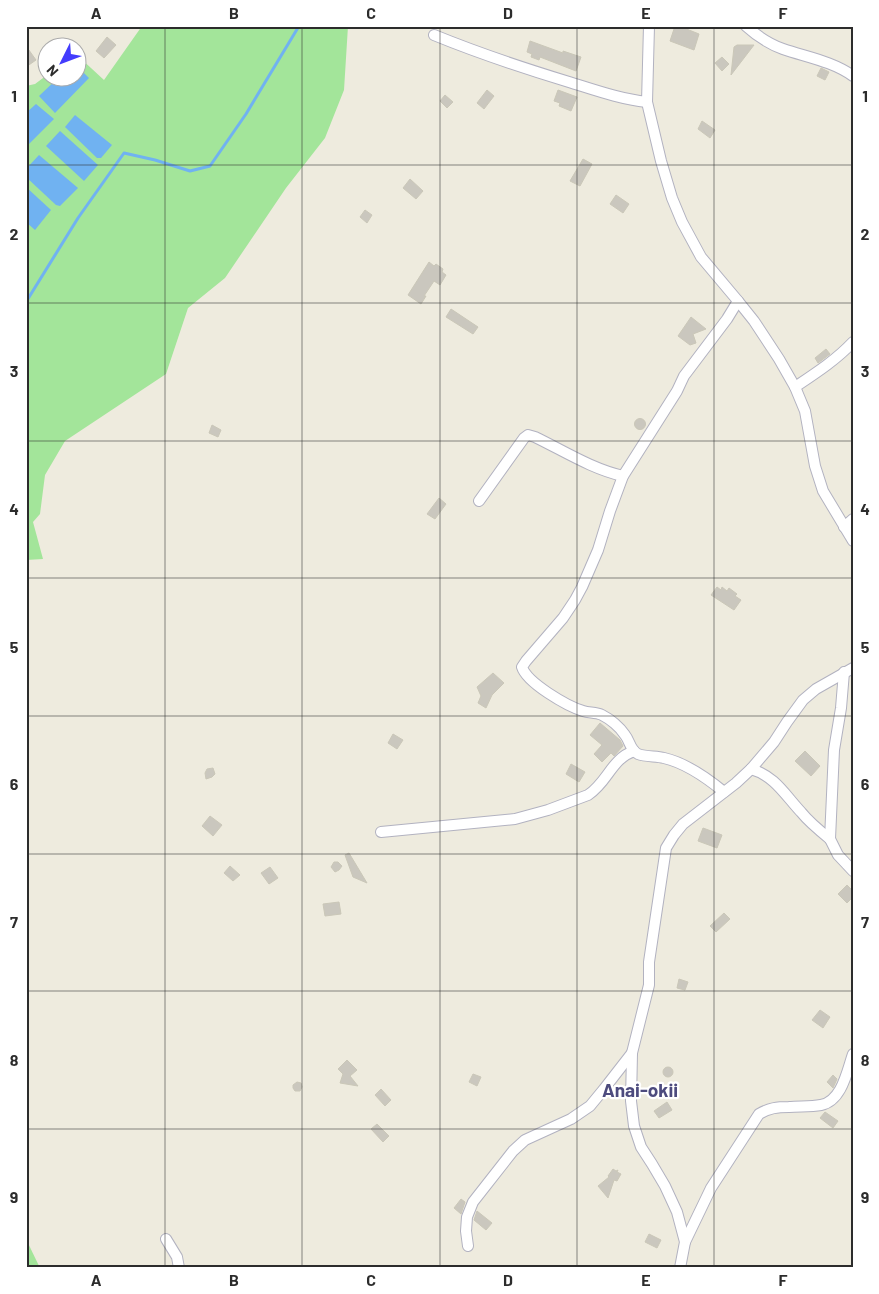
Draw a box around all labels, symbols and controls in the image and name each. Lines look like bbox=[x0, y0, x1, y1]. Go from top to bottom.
text: A bbox=[91, 3, 102, 22]
text: B bbox=[229, 3, 239, 22]
text: C bbox=[366, 3, 376, 22]
text: D bbox=[503, 3, 513, 22]
text: E bbox=[641, 3, 651, 22]
text: F bbox=[779, 3, 788, 22]
north arrow bbox=[38, 38, 88, 88]
text: N bbox=[43, 62, 61, 80]
text: 1 bbox=[11, 86, 17, 105]
text: 1 bbox=[862, 86, 868, 105]
text: 2 bbox=[10, 224, 19, 243]
text: 2 bbox=[861, 224, 870, 243]
text: 3 bbox=[10, 361, 18, 380]
text: 3 bbox=[861, 361, 869, 380]
text: 4 bbox=[9, 499, 19, 518]
text: 4 bbox=[860, 499, 870, 518]
text: 5 bbox=[10, 637, 19, 656]
text: 5 bbox=[861, 637, 870, 656]
text: 6 bbox=[10, 774, 19, 793]
text: 6 bbox=[861, 774, 870, 793]
text: 7 bbox=[10, 912, 18, 931]
text: 7 bbox=[861, 912, 869, 931]
text: 8 bbox=[10, 1050, 19, 1069]
text: 8 bbox=[861, 1050, 870, 1069]
district label: Anai-okii bbox=[602, 1078, 678, 1101]
text: 9 bbox=[10, 1187, 18, 1206]
text: 9 bbox=[861, 1187, 869, 1206]
text: A bbox=[91, 1270, 102, 1289]
text: B bbox=[229, 1270, 239, 1289]
text: C bbox=[366, 1270, 376, 1289]
text: D bbox=[503, 1270, 513, 1289]
text: E bbox=[641, 1270, 651, 1289]
text: F bbox=[779, 1270, 788, 1289]

